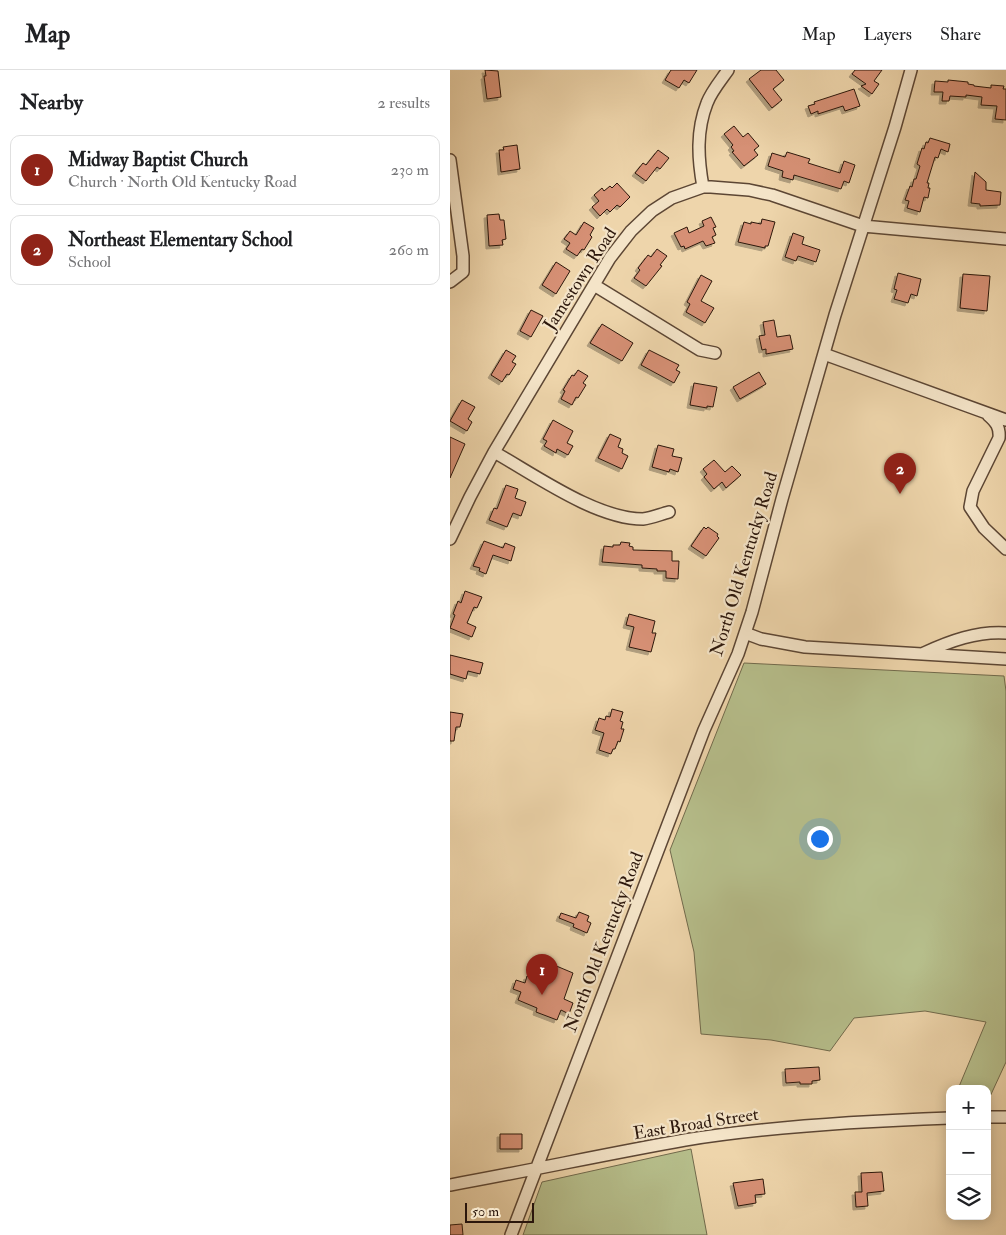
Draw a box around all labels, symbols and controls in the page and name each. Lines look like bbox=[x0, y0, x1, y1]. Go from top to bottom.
text: Map bbox=[25, 19, 70, 50]
text: Map bbox=[802, 23, 836, 46]
text: Layers bbox=[864, 23, 912, 46]
text: Share bbox=[940, 23, 981, 46]
text: Nearby bbox=[20, 89, 83, 116]
text: 2 results bbox=[377, 93, 430, 113]
text: Midway Baptist Church bbox=[68, 148, 248, 172]
text: 1 bbox=[34, 160, 40, 180]
text: 230 m bbox=[391, 160, 429, 180]
text: Church · North Old Kentucky Road bbox=[68, 172, 297, 192]
street label: Jamestown Road bbox=[538, 223, 622, 336]
text: Northeast Elementary School bbox=[68, 228, 293, 252]
text: 2 bbox=[33, 240, 41, 260]
text: 260 m bbox=[389, 240, 429, 260]
text: School bbox=[68, 252, 111, 272]
pin: 2 bbox=[884, 453, 916, 494]
street label: North Old Kentucky Road bbox=[705, 469, 783, 659]
your location bbox=[807, 826, 833, 852]
street label: North Old Kentucky Road bbox=[559, 848, 649, 1035]
pin: 1 bbox=[526, 954, 558, 995]
map controls bbox=[946, 1085, 991, 1220]
button: + bbox=[946, 1085, 991, 1130]
street label: East Broad Street bbox=[632, 1103, 760, 1145]
button: − bbox=[946, 1130, 991, 1175]
button: layers bbox=[946, 1175, 991, 1220]
scale bar bbox=[465, 1200, 534, 1223]
text: 50 m bbox=[472, 1203, 499, 1220]

